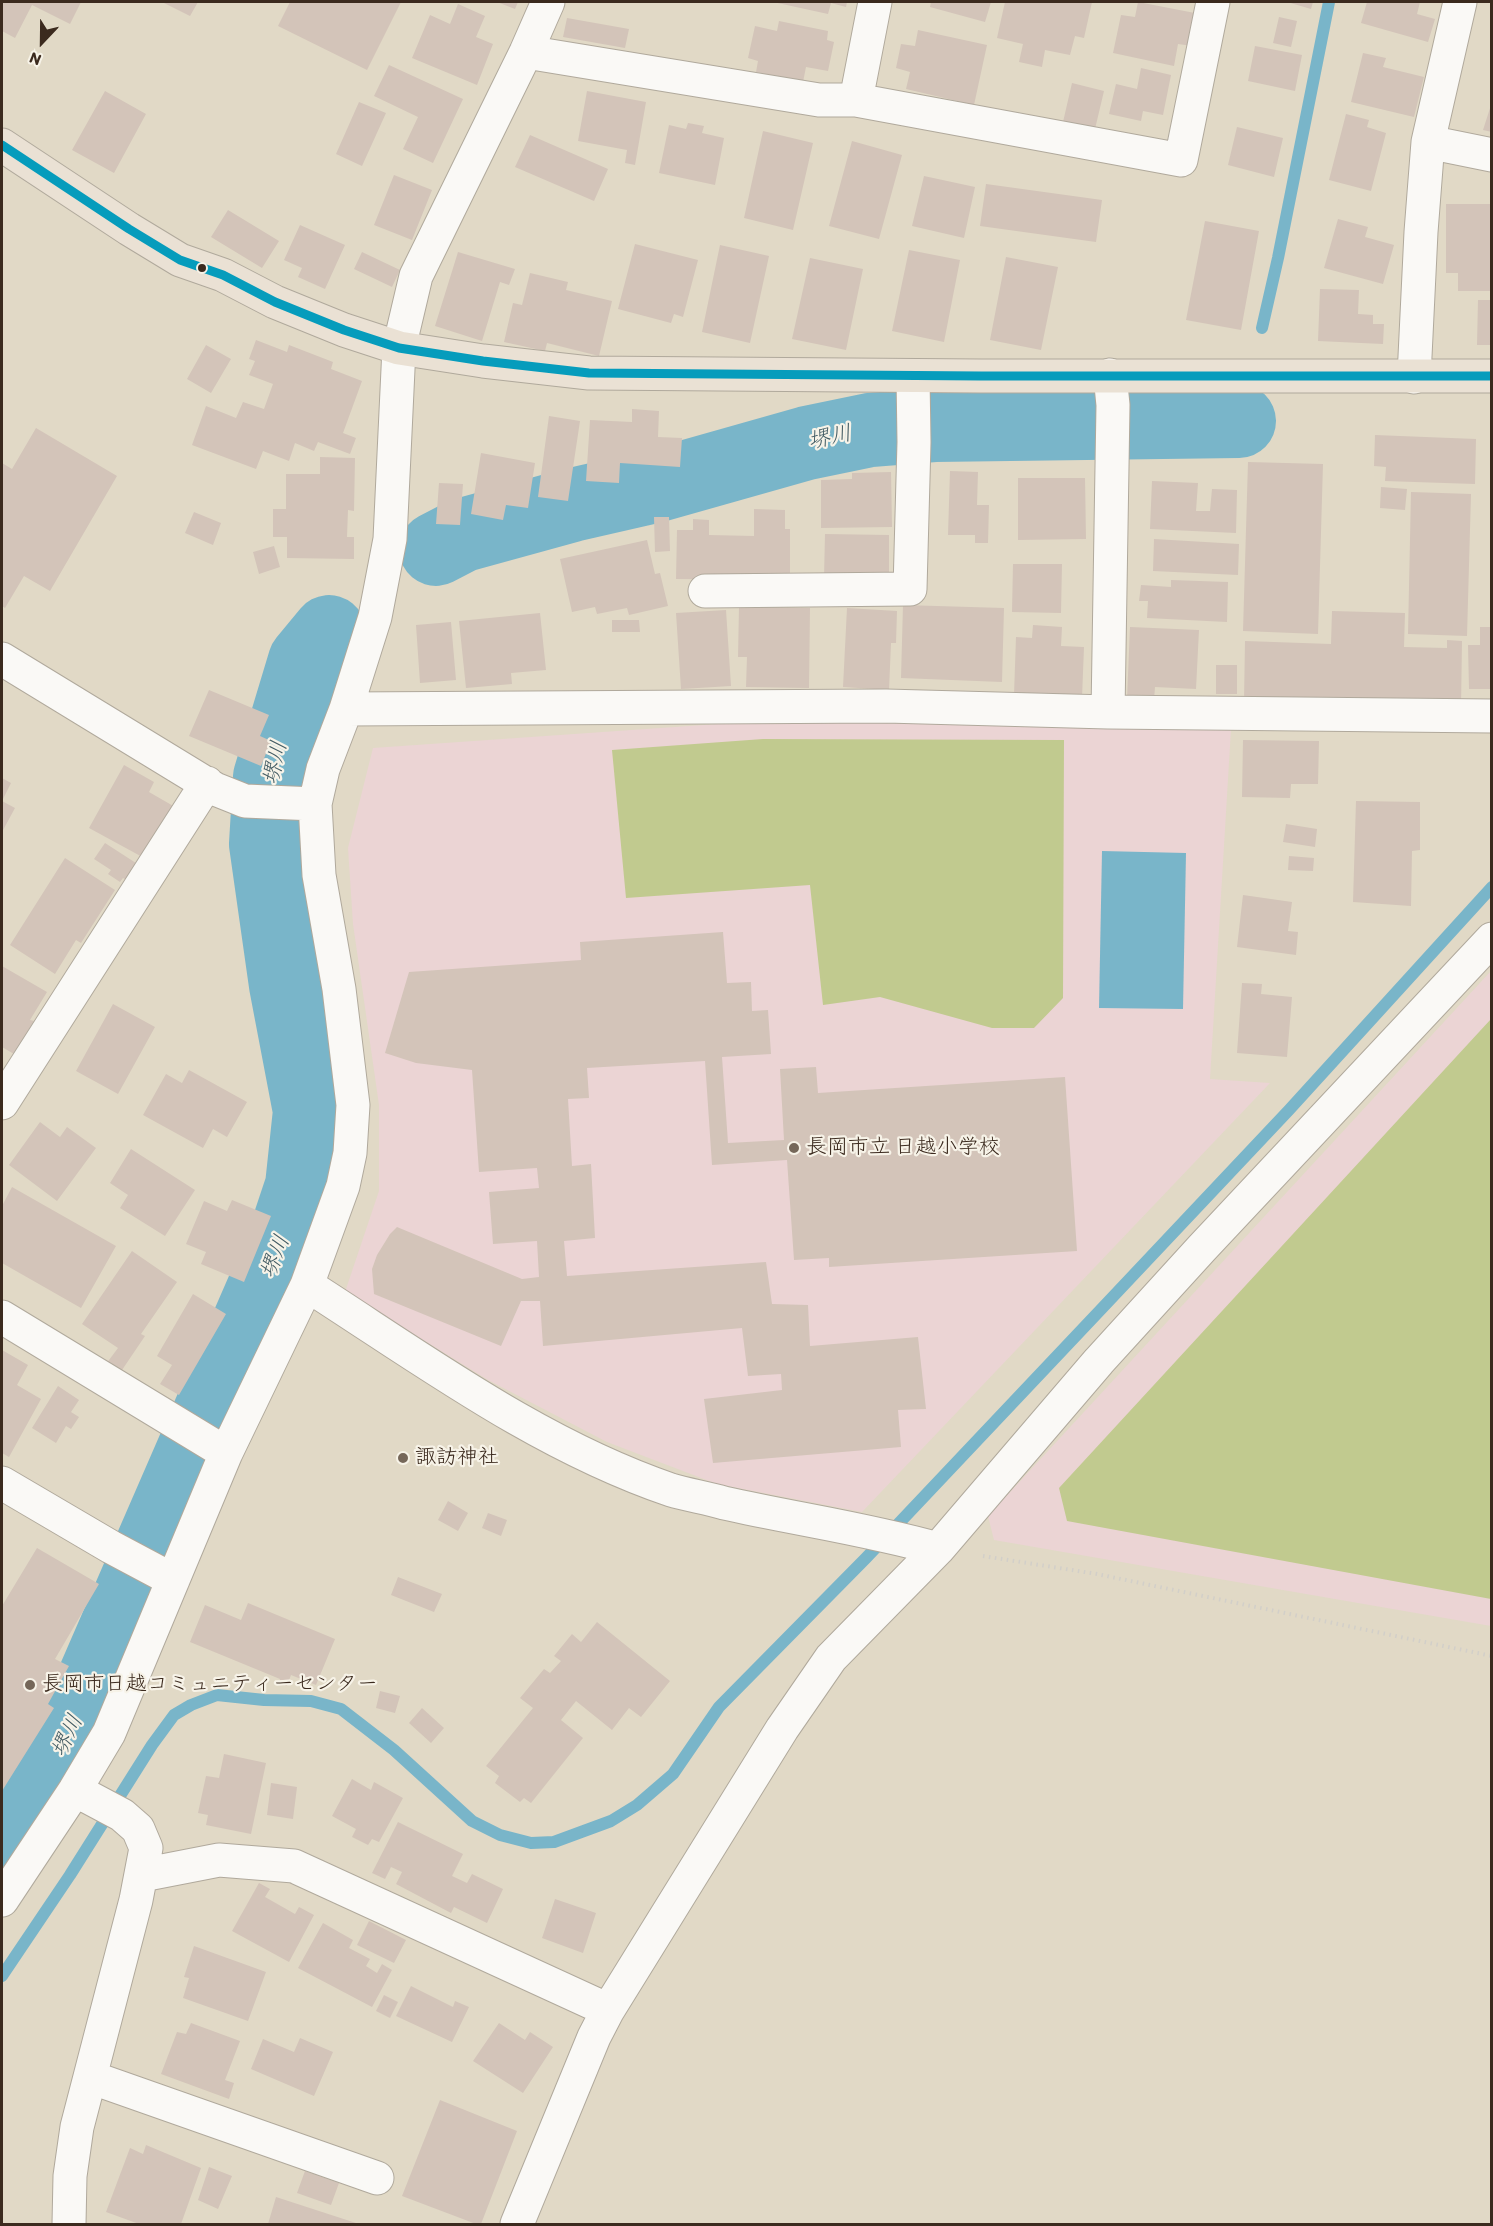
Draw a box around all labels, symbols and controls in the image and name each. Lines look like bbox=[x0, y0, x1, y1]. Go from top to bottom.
north arrow bbox=[12, 12, 72, 72]
text: N bbox=[26, 48, 44, 70]
unlabelled marker bbox=[196, 262, 208, 274]
water label: 堺川 bbox=[806, 421, 854, 455]
water label: 堺川 bbox=[258, 739, 294, 787]
place label: 長岡市立 日越小学校 bbox=[806, 1135, 1000, 1161]
marker: 長岡市立 日越小学校 bbox=[787, 1141, 801, 1155]
water label: 堺川 bbox=[256, 1232, 296, 1282]
place label: 諏訪神社 bbox=[415, 1445, 499, 1471]
marker: 諏訪神社 bbox=[396, 1451, 410, 1465]
place label: 長岡市日越コミュニティーセンター bbox=[42, 1672, 378, 1698]
marker: 長岡市日越コミュニティーセンター bbox=[23, 1678, 37, 1692]
water label: 堺川 bbox=[46, 1710, 90, 1762]

